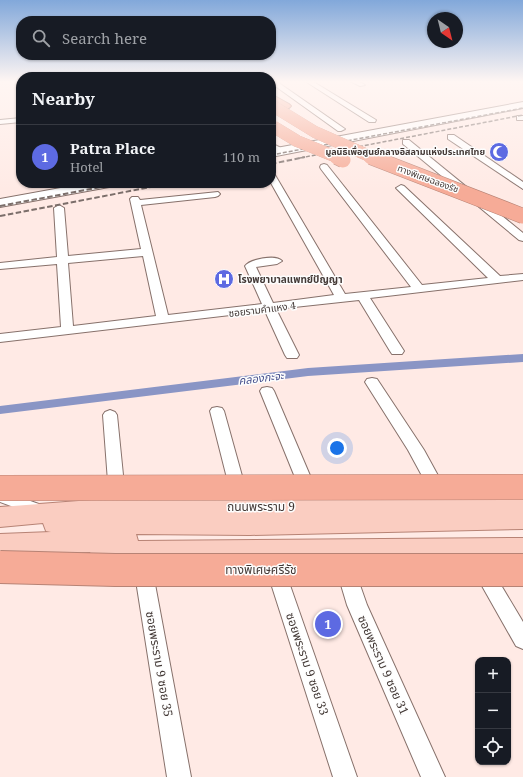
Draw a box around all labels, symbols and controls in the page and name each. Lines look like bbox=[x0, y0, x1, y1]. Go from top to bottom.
north arrow bbox=[427, 12, 463, 48]
search box bbox=[16, 16, 276, 60]
icon: search bbox=[30, 27, 52, 49]
text: Search here bbox=[62, 28, 147, 48]
text: Nearby bbox=[32, 87, 95, 110]
text: Patra Place bbox=[70, 138, 155, 158]
mosque icon: มูลนิธิเพื่อศูนย์กลางอิสลามแห่งประเทศไทย bbox=[488, 141, 510, 163]
place label: มูลนิธิเพื่อศูนย์กลางอิสลามแห่งประเทศไทย bbox=[325, 145, 485, 158]
text: 1 bbox=[41, 148, 49, 166]
text: 110 m bbox=[223, 148, 260, 166]
text: Hotel bbox=[70, 158, 103, 176]
street label: ทางพิเศษฉลองรัช bbox=[396, 161, 461, 196]
hospital icon: โรงพยาบาลแพทย์ปัญญา bbox=[213, 268, 235, 290]
place label: โรงพยาบาลแพทย์ปัญญา bbox=[238, 272, 343, 286]
street label: ซอยรามคำแหง 4 bbox=[228, 298, 297, 320]
water label: คลองกะจะ bbox=[238, 367, 286, 388]
your location bbox=[327, 438, 347, 458]
street label: ถนนพระราม 9 bbox=[227, 498, 295, 515]
street label: ทางพิเศษศรีรัช bbox=[225, 561, 297, 578]
pin: 1 bbox=[315, 609, 341, 639]
street label: ซอยพระราม 9 ซอย 35 bbox=[142, 610, 177, 718]
street label: ซอยพระราม 9 ซอย 33 bbox=[282, 610, 333, 718]
street label: ซอยพระราม 9 ซอย 31 bbox=[354, 612, 413, 717]
map controls bbox=[475, 657, 511, 765]
button: + bbox=[475, 657, 511, 693]
button: − bbox=[475, 693, 511, 729]
button: locate bbox=[475, 729, 511, 765]

